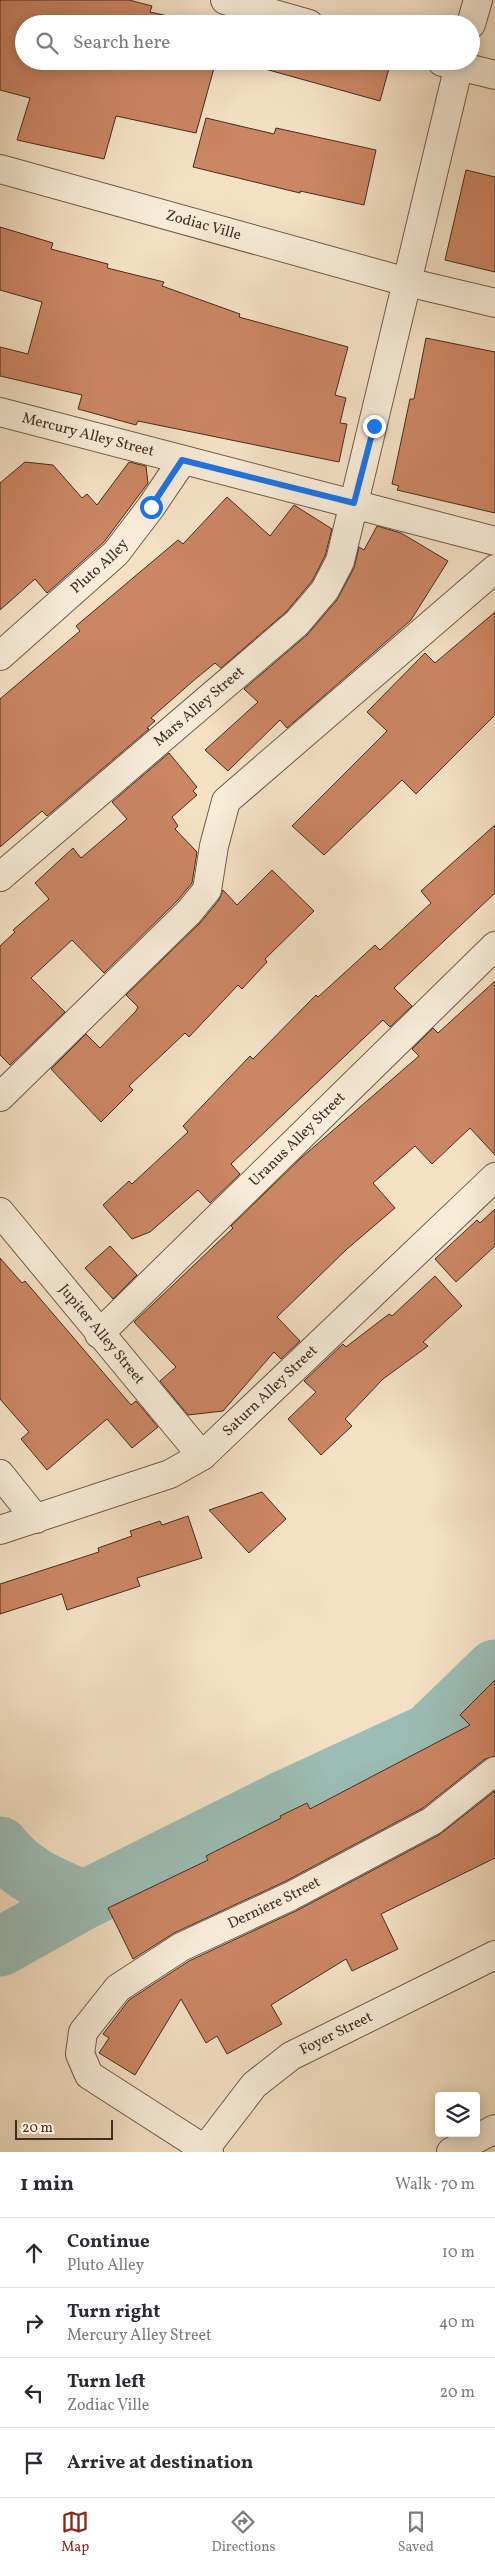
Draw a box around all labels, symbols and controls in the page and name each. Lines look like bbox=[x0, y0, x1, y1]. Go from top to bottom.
search box bbox=[15, 15, 480, 70]
icon: search bbox=[33, 29, 61, 57]
text: Search here bbox=[73, 30, 170, 56]
street label: Zodiac Ville bbox=[163, 205, 243, 246]
street label: Mercury Alley Street bbox=[20, 408, 156, 462]
route end bbox=[363, 415, 386, 438]
route start bbox=[140, 496, 163, 519]
street label: Pluto Alley bbox=[66, 535, 134, 599]
street label: Mars Alley Street bbox=[149, 662, 249, 752]
street label: Uranus Alley Street bbox=[245, 1087, 350, 1192]
street label: Jupiter Alley Street bbox=[54, 1280, 149, 1389]
street label: Saturn Alley Street bbox=[218, 1341, 322, 1441]
street label: Derniere Street bbox=[224, 1872, 324, 1934]
street label: Foyer Street bbox=[296, 2007, 376, 2061]
map controls bbox=[435, 2092, 480, 2137]
button: layers bbox=[435, 2092, 480, 2137]
scale bar bbox=[15, 2117, 112, 2140]
text: 20 m bbox=[22, 2119, 53, 2138]
text: 1 min bbox=[20, 2170, 74, 2199]
text: Walk · 70 m bbox=[395, 2174, 475, 2196]
text: Continue bbox=[67, 2229, 150, 2255]
icon: ahead bbox=[20, 2239, 48, 2267]
text: 10 m bbox=[442, 2242, 475, 2264]
text: Pluto Alley bbox=[67, 2255, 144, 2277]
text: Turn right bbox=[67, 2299, 160, 2325]
icon: right bbox=[20, 2309, 48, 2337]
text: 40 m bbox=[439, 2312, 475, 2334]
text: Mercury Alley Street bbox=[67, 2325, 212, 2347]
text: Turn left bbox=[67, 2369, 146, 2395]
icon: left bbox=[20, 2379, 48, 2407]
text: 20 m bbox=[440, 2382, 475, 2404]
text: Zodiac Ville bbox=[67, 2395, 149, 2417]
icon: arrive bbox=[20, 2449, 48, 2477]
text: Arrive at destination bbox=[67, 2450, 253, 2476]
tab: Map bbox=[61, 2508, 89, 2557]
tab: Directions bbox=[211, 2508, 276, 2557]
tab: Saved bbox=[398, 2508, 434, 2557]

